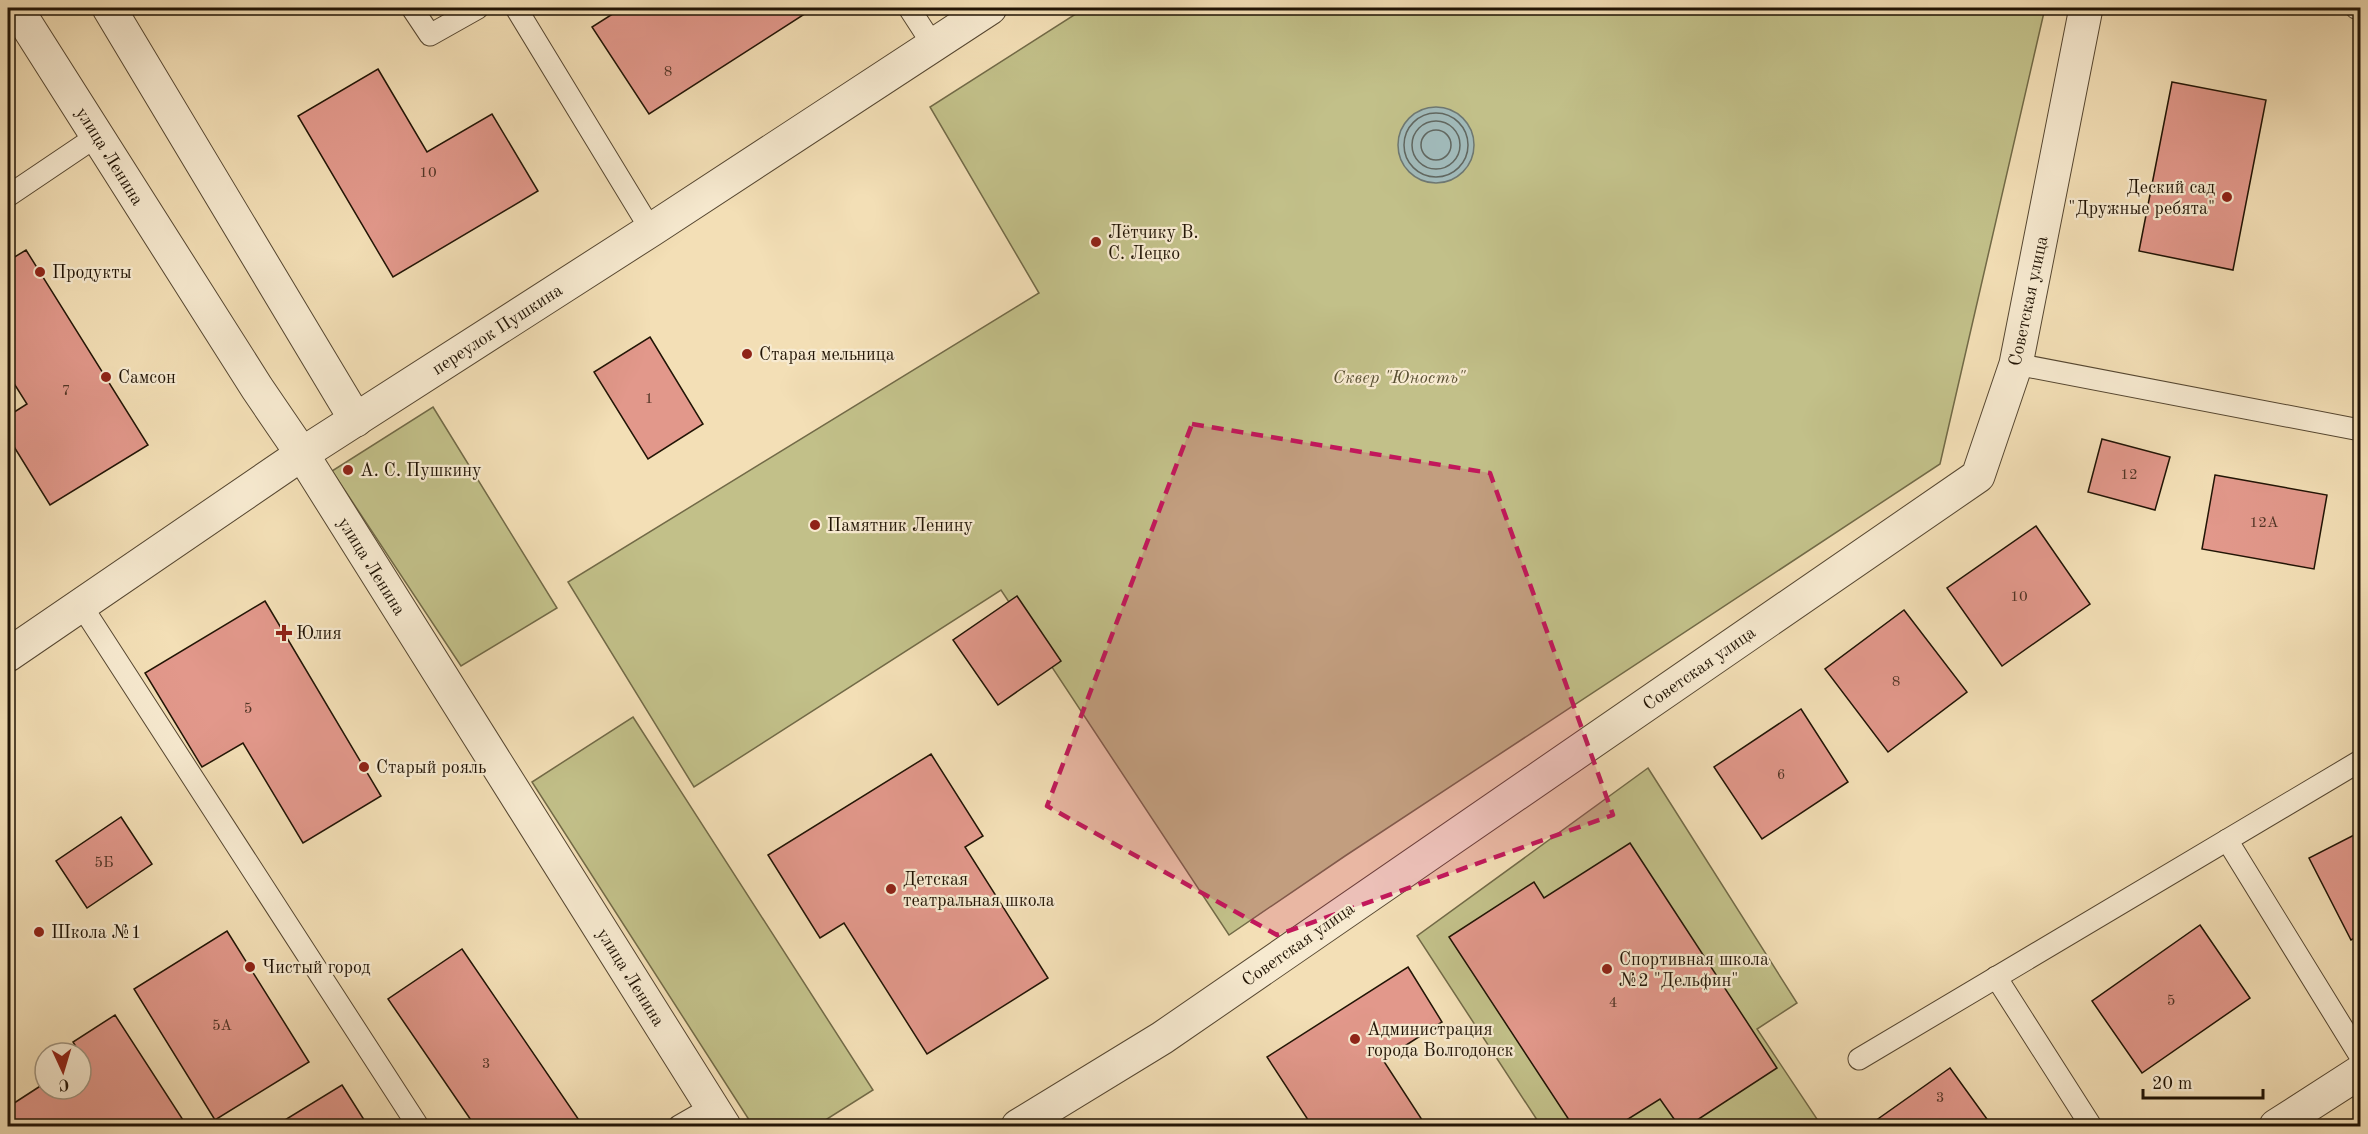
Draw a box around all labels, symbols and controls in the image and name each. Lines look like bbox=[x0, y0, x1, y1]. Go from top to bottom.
house number: 8 bbox=[664, 65, 672, 80]
street label: улица Ленина bbox=[72, 104, 146, 209]
house number: 10 bbox=[419, 166, 437, 181]
place label: Деский сад "Дружные ребята" bbox=[2068, 179, 2215, 218]
marker: Деский сад "Дружные ребята" bbox=[2220, 190, 2234, 204]
place label: Лётчику В. С. Лецко bbox=[1108, 224, 1199, 263]
street label: Советская улица bbox=[2006, 234, 2052, 368]
marker: Лётчику В. С. Лецко bbox=[1089, 235, 1103, 249]
place label: Продукты bbox=[52, 264, 132, 282]
marker: Продукты bbox=[33, 265, 47, 279]
street label: переулок Пушкина bbox=[429, 281, 566, 379]
place label: Старая мельница bbox=[759, 346, 895, 364]
marker: Старая мельница bbox=[740, 347, 754, 361]
place label: Самсон bbox=[118, 369, 176, 387]
park label: Сквер "Юность" bbox=[1333, 369, 1466, 387]
marker: Самсон bbox=[99, 370, 113, 384]
house number: 7 bbox=[62, 384, 70, 399]
house number: 1 bbox=[645, 392, 653, 407]
place label: А. С. Пушкину bbox=[360, 462, 482, 480]
marker: А. С. Пушкину bbox=[341, 463, 355, 477]
house number: 12 bbox=[2120, 468, 2138, 483]
street label: улица Ленина bbox=[334, 514, 408, 619]
house number: 12А bbox=[2250, 516, 2279, 531]
place label: Памятник Ленину bbox=[827, 517, 974, 535]
marker: Памятник Ленину bbox=[808, 518, 822, 532]
house number: 10 bbox=[2010, 590, 2028, 605]
street label: Советская улица bbox=[1640, 623, 1759, 714]
place label: Юлия bbox=[296, 625, 342, 643]
marker: Юлия bbox=[277, 626, 291, 640]
house number: 8 bbox=[1892, 675, 1900, 690]
house number: 5 bbox=[244, 702, 252, 717]
place label: Старый рояль bbox=[376, 759, 486, 777]
marker: Старый рояль bbox=[357, 760, 371, 774]
house number: 6 bbox=[1777, 768, 1785, 783]
house number: 5Б bbox=[94, 856, 114, 871]
place label: Детская театральная школа bbox=[903, 871, 1055, 910]
marker: Детская театральная школа bbox=[884, 882, 898, 896]
street label: Советская улица bbox=[1239, 899, 1358, 990]
place label: Школа №1 bbox=[51, 924, 141, 942]
marker: Школа №1 bbox=[32, 925, 46, 939]
street label: улица Ленина bbox=[593, 925, 667, 1030]
place label: Спортивная школа №2 "Дельфин" bbox=[1619, 951, 1769, 991]
place label: Чистый город bbox=[262, 959, 370, 977]
marker: Чистый город bbox=[243, 960, 257, 974]
marker: Спортивная школа №2 "Дельфин" bbox=[1600, 962, 1614, 976]
house number: 5 bbox=[2167, 994, 2175, 1009]
house number: 4 bbox=[1609, 996, 1617, 1011]
house number: 5А bbox=[212, 1019, 233, 1034]
place label: Администрация города Волгодонск bbox=[1367, 1021, 1514, 1060]
marker: Администрация города Волгодонск bbox=[1348, 1032, 1362, 1046]
north arrow bbox=[33, 1041, 93, 1101]
house number: 3 bbox=[482, 1057, 490, 1072]
scale bar bbox=[2143, 1062, 2263, 1100]
text: 20 m bbox=[2152, 1075, 2192, 1093]
text: С bbox=[58, 1076, 70, 1092]
house number: 3 bbox=[1936, 1091, 1944, 1106]

